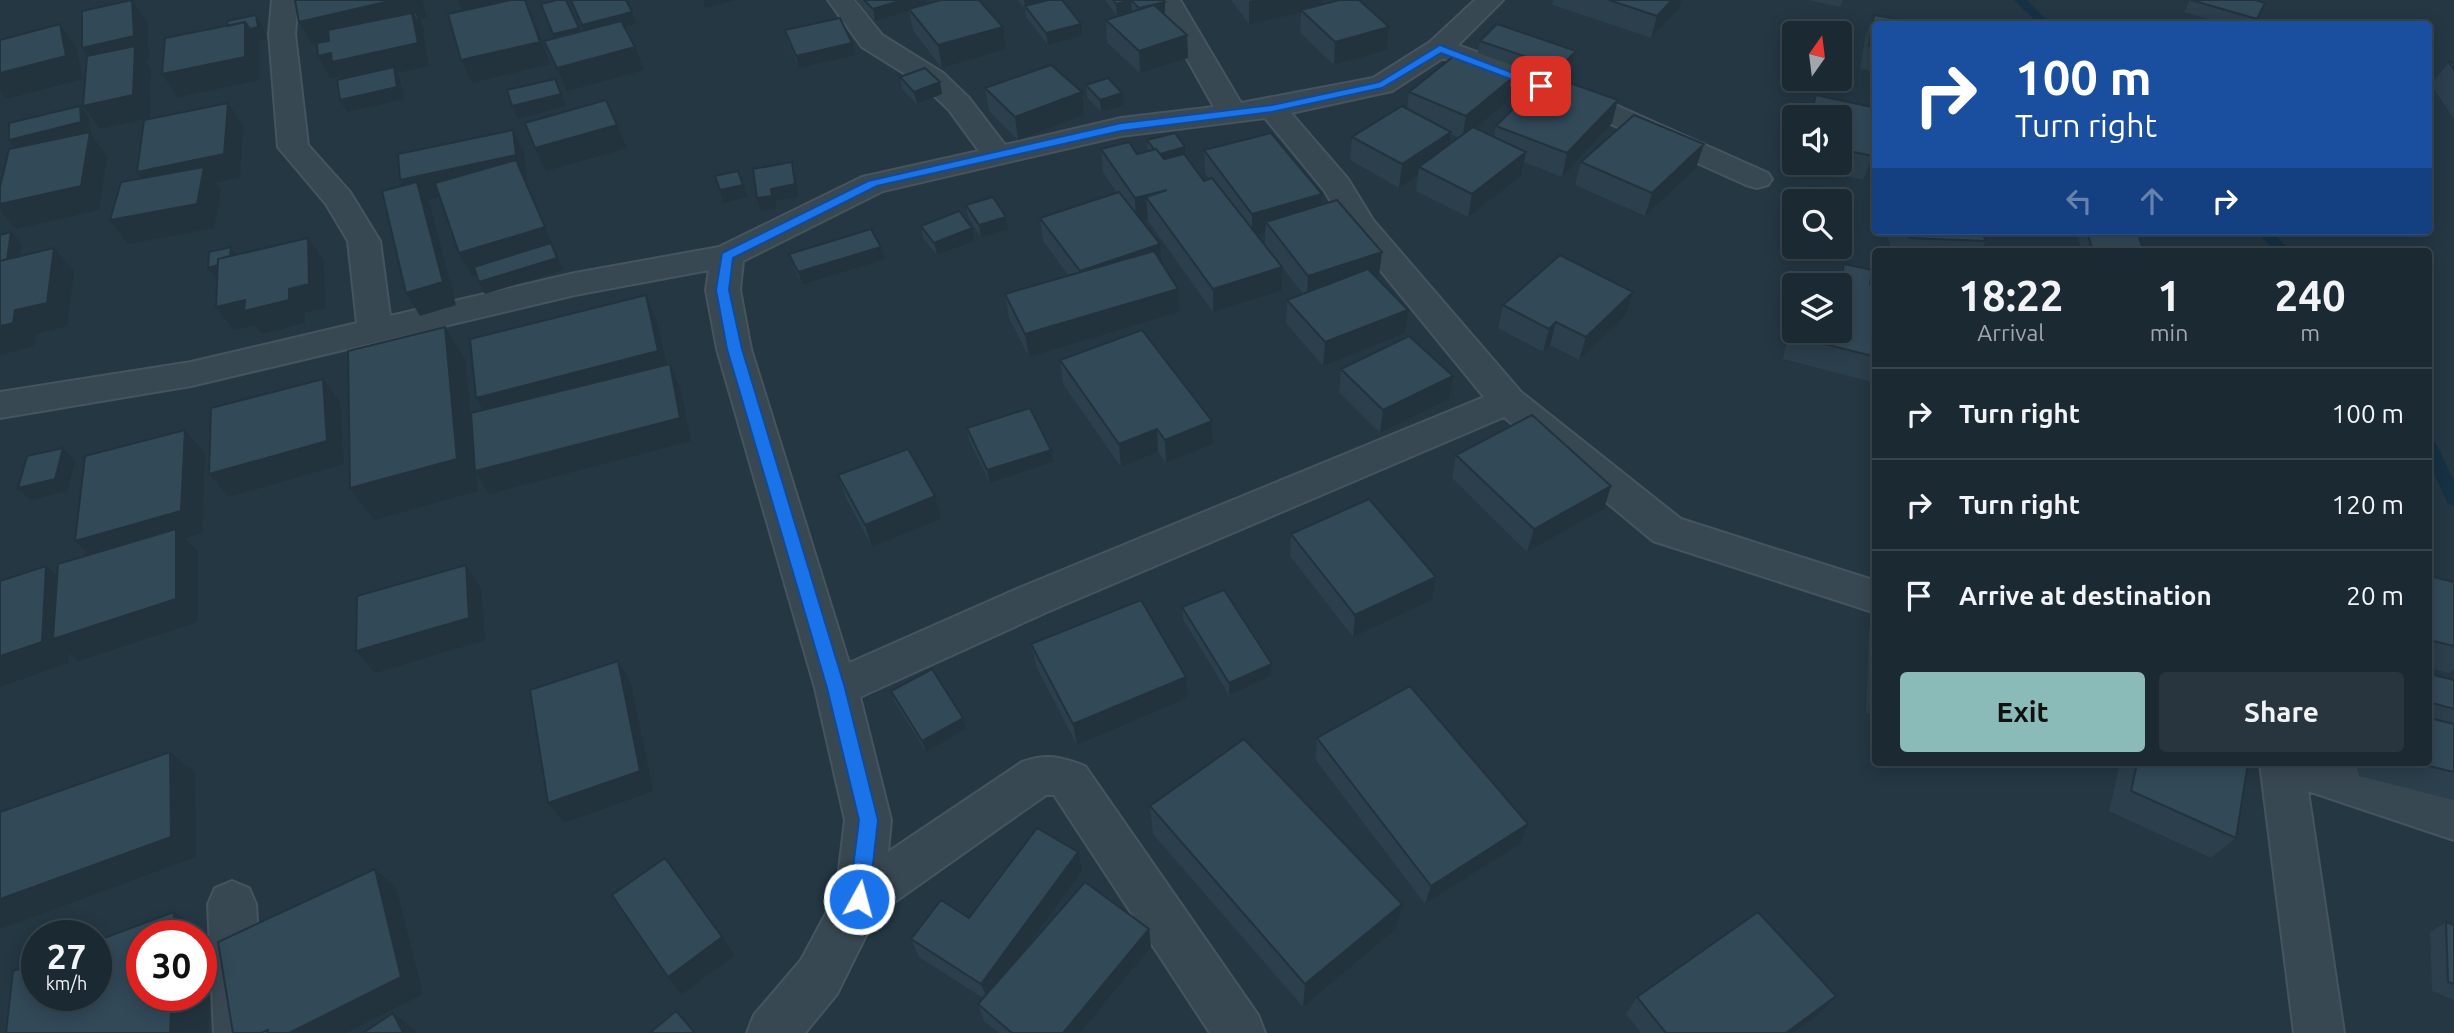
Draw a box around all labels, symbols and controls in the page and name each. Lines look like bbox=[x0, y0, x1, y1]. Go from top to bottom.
north arrow bbox=[1782, 21, 1852, 91]
map controls bbox=[1782, 21, 1852, 343]
icon: right bbox=[1900, 49, 1991, 140]
text: 100 m bbox=[2015, 49, 2152, 104]
pin bbox=[1511, 56, 1571, 116]
icon: arrive bbox=[1522, 67, 1560, 105]
button: sound bbox=[1782, 105, 1852, 175]
text: Turn right bbox=[2015, 107, 2157, 143]
icon: left bbox=[2060, 182, 2098, 220]
icon: ahead bbox=[2133, 182, 2171, 220]
icon: right bbox=[2206, 182, 2244, 220]
button: search bbox=[1782, 189, 1852, 259]
text: 18:22 bbox=[1958, 272, 2063, 319]
text: 1 bbox=[2157, 272, 2181, 319]
text: 240 bbox=[2275, 272, 2346, 319]
button: layers bbox=[1782, 273, 1852, 343]
text: Arrival bbox=[1977, 320, 2044, 345]
text: min bbox=[2150, 320, 2188, 345]
text: m bbox=[2300, 320, 2320, 345]
icon: right bbox=[1900, 395, 1938, 433]
text: Turn right bbox=[1959, 399, 2080, 428]
text: 100 m bbox=[2332, 399, 2404, 428]
icon: right bbox=[1900, 486, 1938, 524]
text: Turn right bbox=[1959, 490, 2080, 519]
text: 120 m bbox=[2332, 490, 2404, 519]
icon: arrive bbox=[1900, 577, 1938, 615]
text: Arrive at destination bbox=[1959, 581, 2212, 610]
text: 20 m bbox=[2346, 581, 2404, 610]
button: Exit bbox=[1900, 672, 2145, 752]
button: Share bbox=[2159, 672, 2404, 752]
position arrow bbox=[822, 862, 896, 936]
speed limit sign: 30 bbox=[126, 920, 217, 1011]
text: 27 bbox=[47, 936, 86, 976]
text: km/h bbox=[46, 973, 87, 993]

